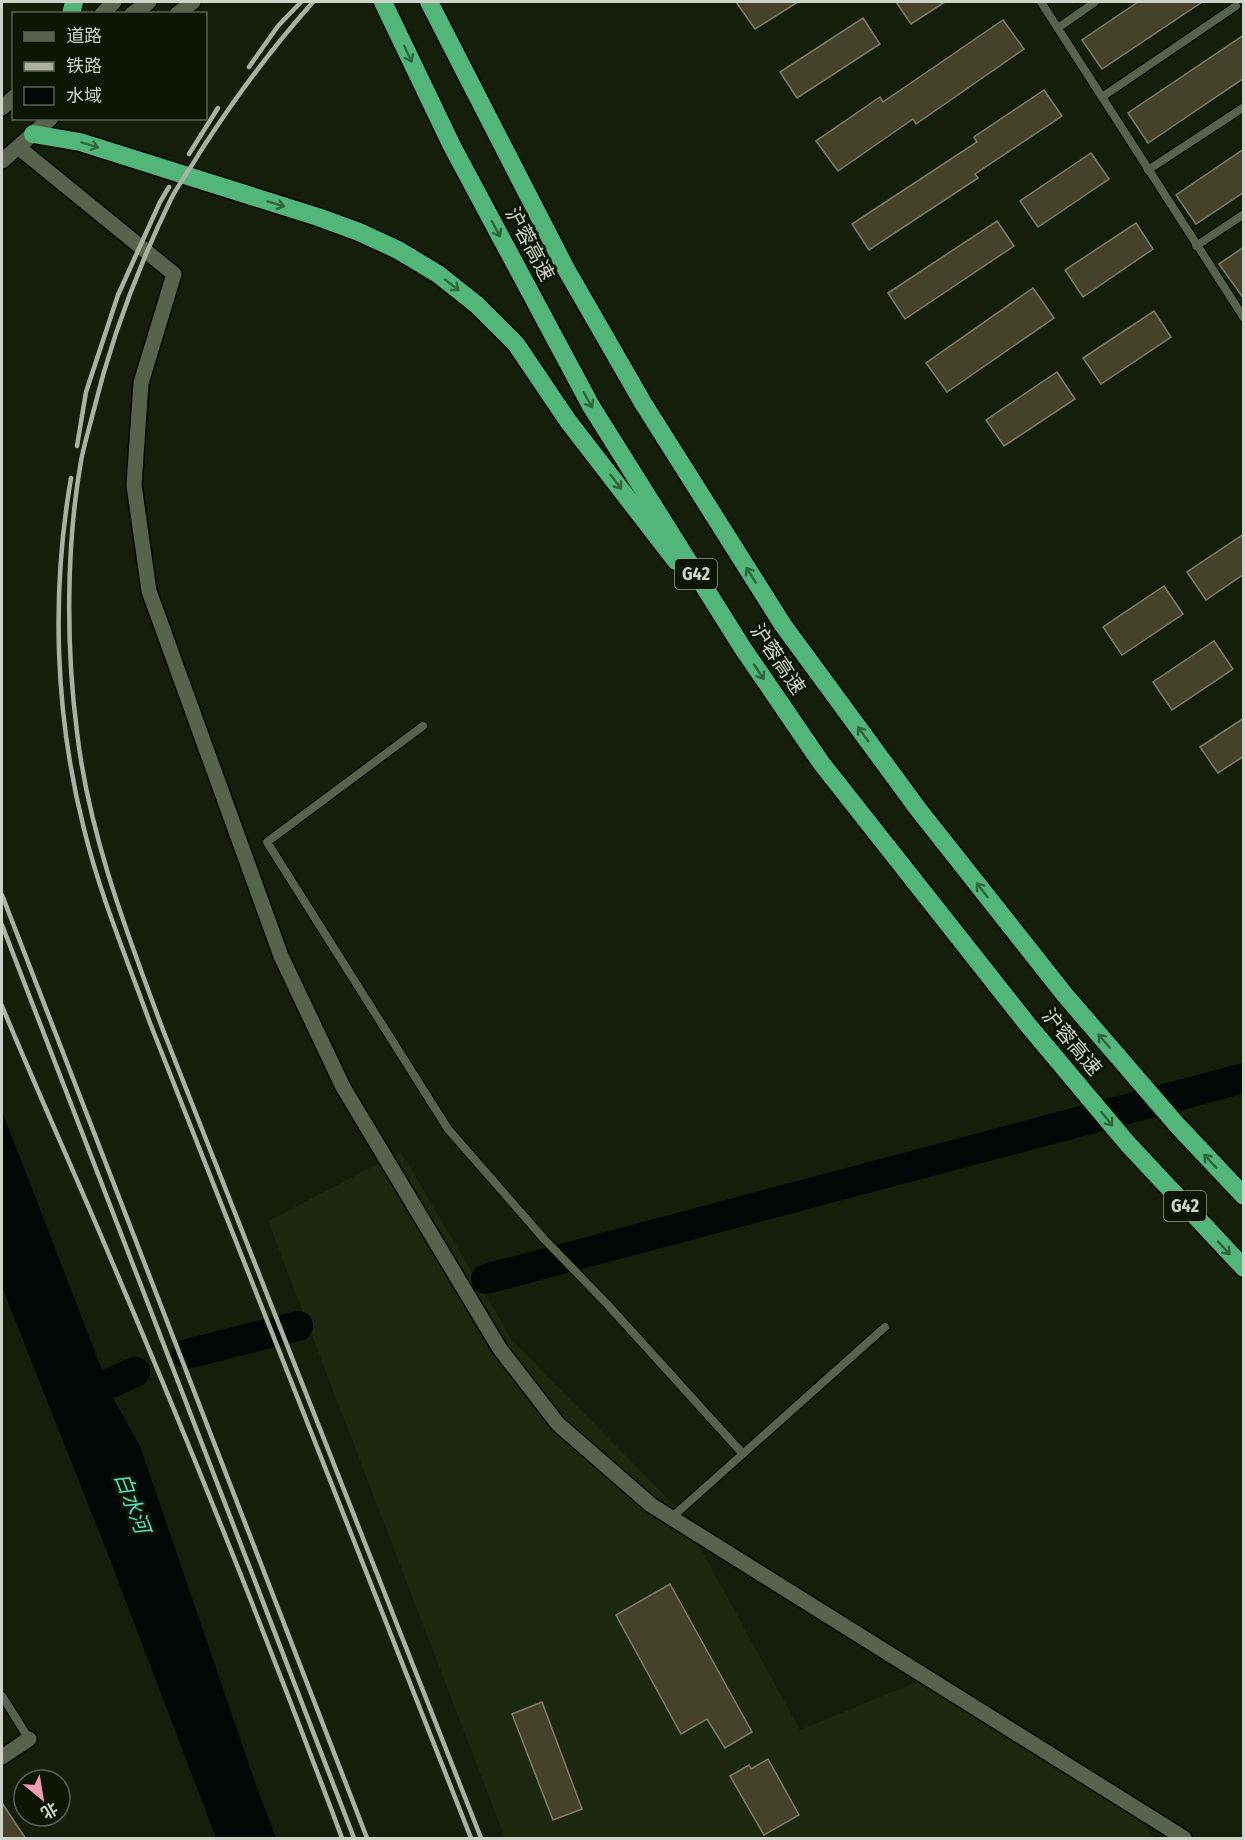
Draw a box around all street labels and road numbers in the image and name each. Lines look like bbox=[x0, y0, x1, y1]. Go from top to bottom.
street label: 沪蓉高速 bbox=[501, 203, 559, 285]
road number: G42 bbox=[675, 559, 717, 589]
street label: 沪蓉高速 bbox=[746, 619, 810, 699]
street label: 沪蓉高速 bbox=[1037, 1004, 1107, 1080]
road number: G42 bbox=[1164, 1191, 1206, 1221]

